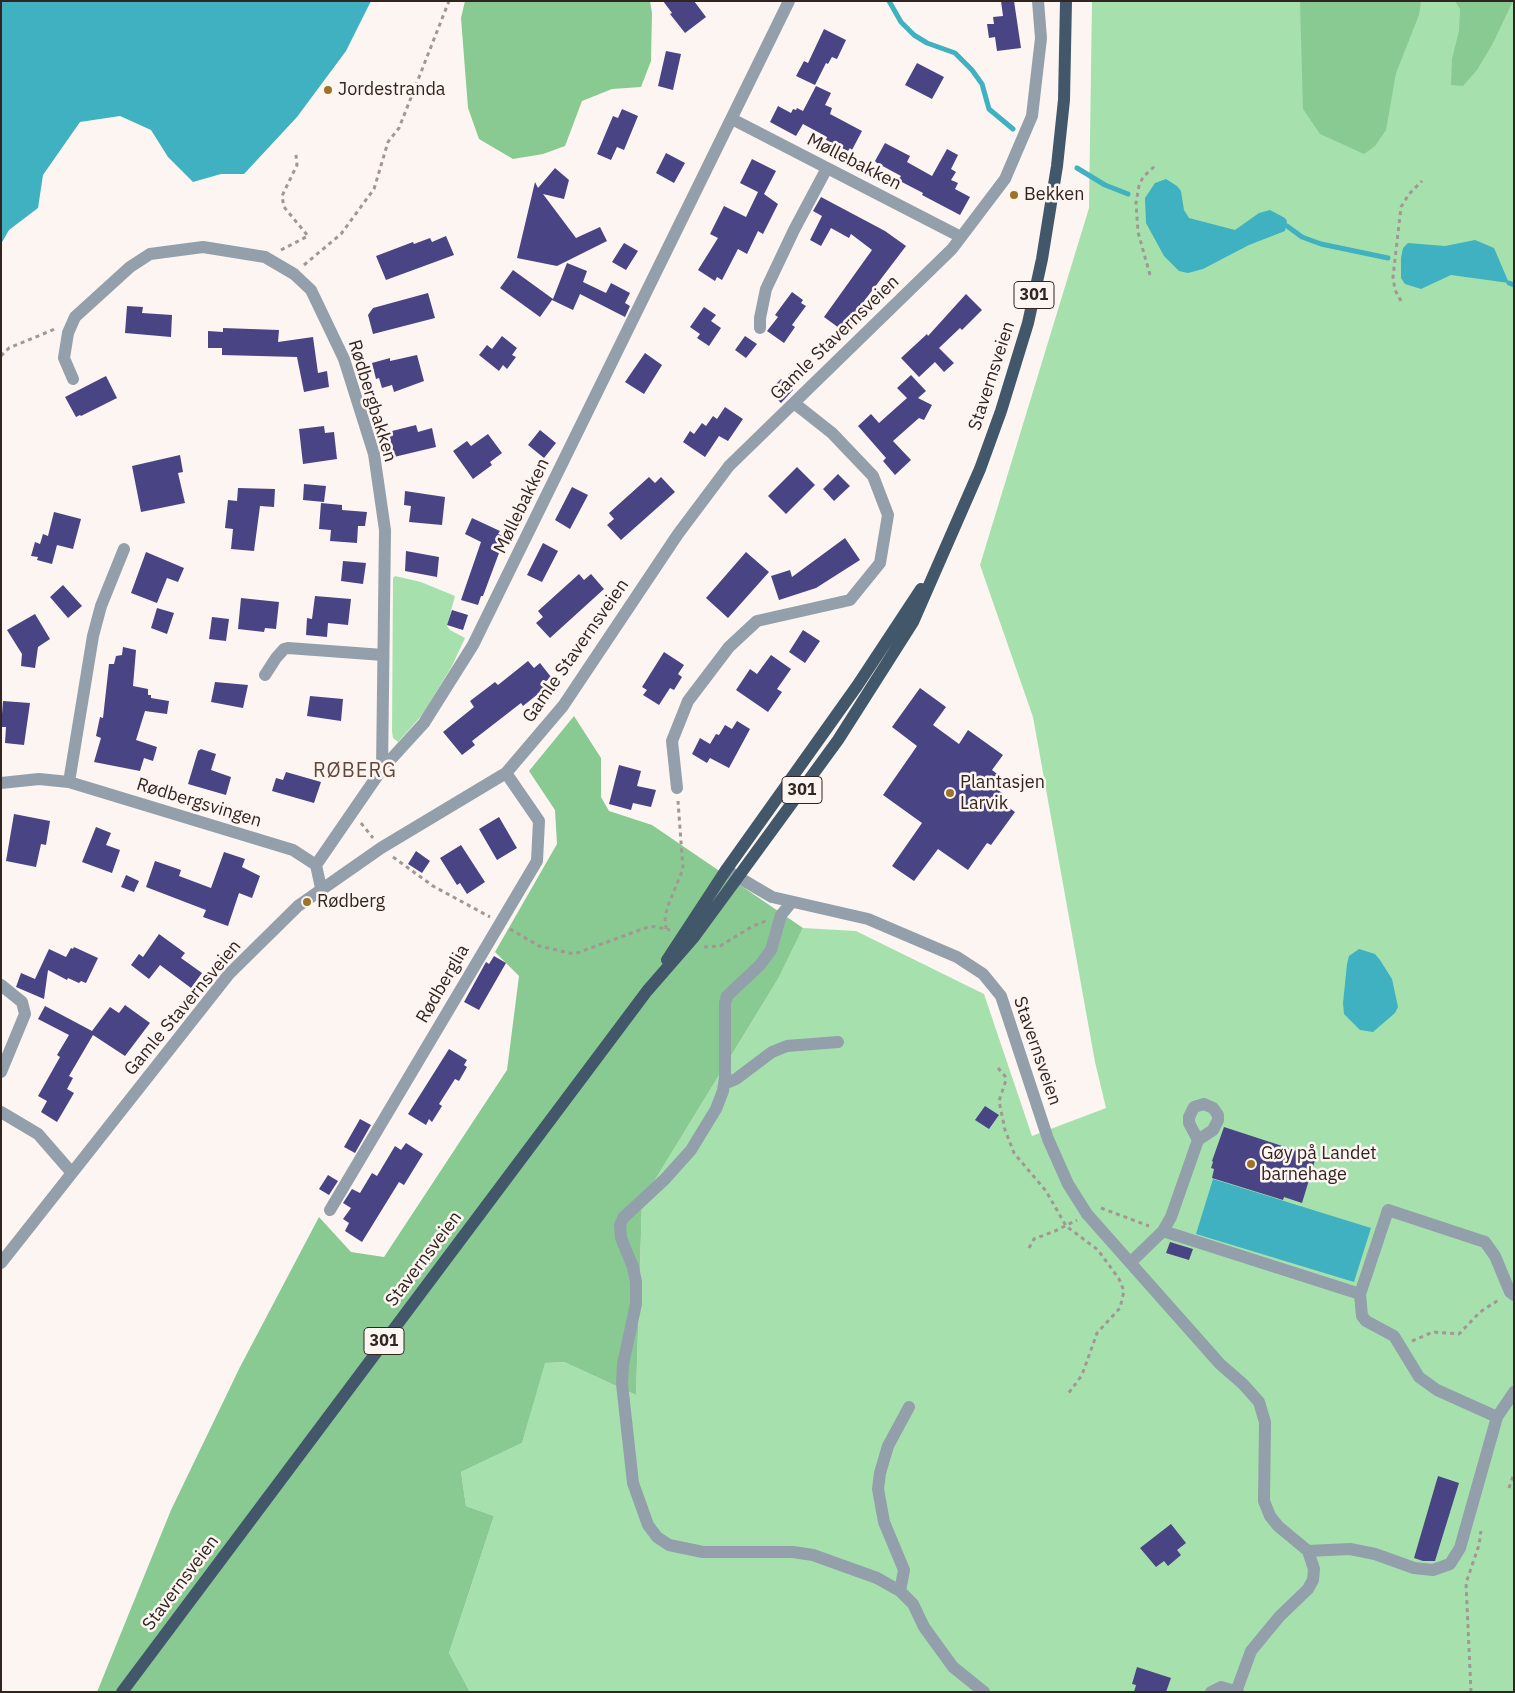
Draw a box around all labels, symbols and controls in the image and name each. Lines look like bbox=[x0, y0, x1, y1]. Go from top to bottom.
place label: Jordestranda bbox=[338, 79, 445, 101]
marker: Jordestranda bbox=[322, 84, 334, 96]
street label: Møllebakken bbox=[803, 129, 905, 195]
place label: Bekken bbox=[1024, 184, 1084, 206]
marker: Bekken bbox=[1008, 189, 1020, 201]
street label: Gamle Stavernsveien bbox=[766, 271, 904, 405]
road number: 301 bbox=[1014, 282, 1054, 308]
street label: Stavernsveien bbox=[964, 319, 1020, 433]
street label: Rødbergbakken bbox=[343, 337, 401, 465]
street label: Møllebakken bbox=[490, 455, 554, 557]
street label: Gamle Stavernsveien bbox=[518, 575, 634, 727]
district label: RØBERG bbox=[312, 759, 398, 783]
place label: Plantasjen Larvik bbox=[960, 772, 1045, 814]
street label: Rødbergsvingen bbox=[134, 774, 264, 832]
road number: 301 bbox=[782, 776, 822, 804]
marker: Plantasjen Larvik bbox=[944, 787, 956, 799]
place label: Rødberg bbox=[317, 891, 385, 913]
marker: Rødberg bbox=[301, 896, 313, 908]
street label: Gamle Stavernsveien bbox=[120, 936, 246, 1080]
street label: Rødberglia bbox=[412, 941, 474, 1027]
street label: Stavernsveien bbox=[1008, 994, 1066, 1108]
place label: Gøy på Landet barnehage bbox=[1261, 1143, 1377, 1186]
marker: Gøy på Landet barnehage bbox=[1245, 1158, 1257, 1170]
street label: Stavernsveien bbox=[381, 1207, 467, 1311]
road number: 301 bbox=[364, 1328, 404, 1354]
street label: Stavernsveien bbox=[138, 1531, 224, 1635]

